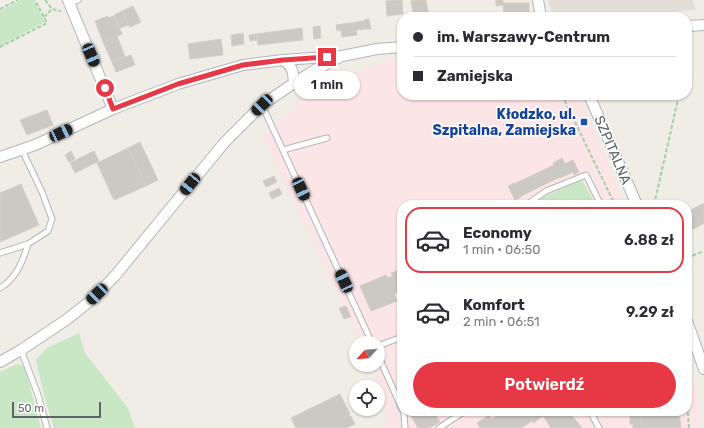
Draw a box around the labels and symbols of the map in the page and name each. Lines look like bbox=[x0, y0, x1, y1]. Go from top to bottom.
car bbox=[81, 42, 101, 68]
route end bbox=[318, 48, 336, 66]
callout: 1 min bbox=[294, 71, 360, 99]
route start bbox=[96, 79, 114, 97]
car bbox=[249, 92, 275, 118]
place label: Kłodzko, ul. Szpitalna, Zamiejska bbox=[432, 106, 576, 139]
street label: SZPITALNA bbox=[590, 113, 635, 188]
marker: Kłodzko, ul. Szpitalna, Zamiejska bbox=[579, 117, 589, 127]
car bbox=[48, 122, 74, 144]
car bbox=[178, 171, 202, 197]
car bbox=[290, 176, 312, 202]
car bbox=[333, 268, 355, 294]
car bbox=[84, 281, 110, 307]
north arrow bbox=[349, 336, 385, 372]
scale bar bbox=[12, 400, 101, 419]

